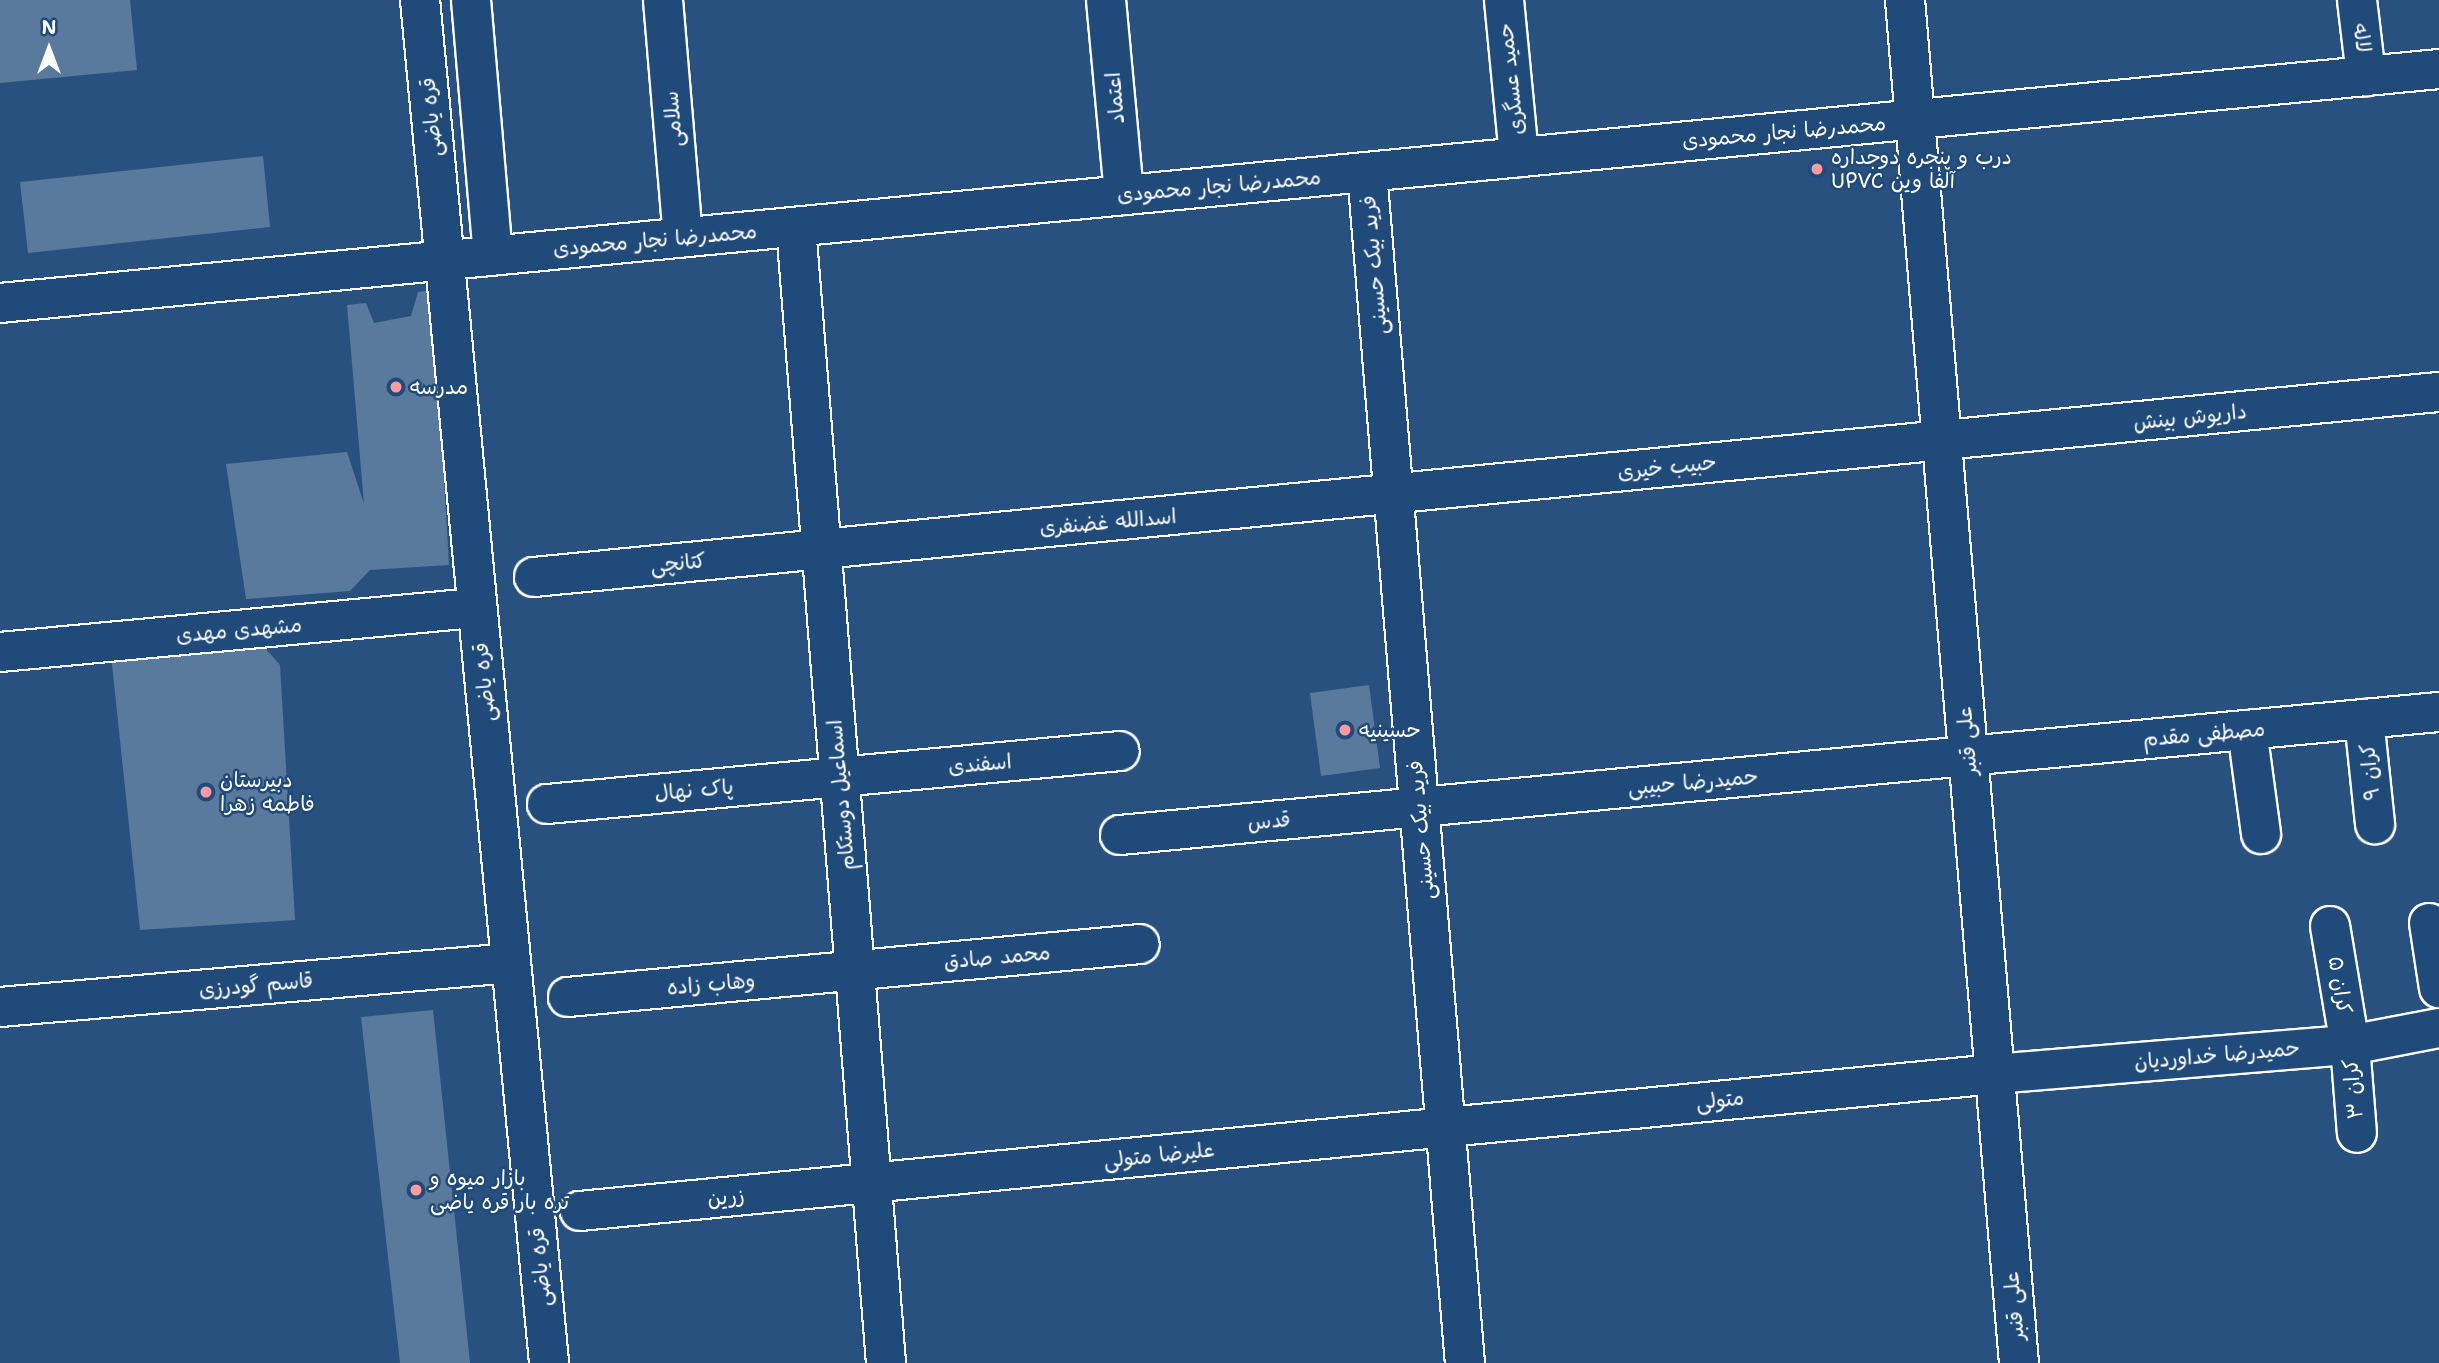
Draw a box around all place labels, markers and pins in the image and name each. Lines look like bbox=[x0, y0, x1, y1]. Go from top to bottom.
place label: درب و پنجره دوجداره UPVC آلفا وین bbox=[1831, 144, 2012, 194]
marker: درب و پنجره دوجداره UPVC آلفا وین bbox=[1809, 161, 1825, 177]
place label: مدرسه bbox=[410, 374, 468, 400]
marker: مدرسه bbox=[388, 379, 404, 395]
place label: حسینیه bbox=[1359, 717, 1421, 743]
marker: حسینیه bbox=[1337, 722, 1353, 738]
place label: دبیرستان فاطمه زهرا bbox=[220, 767, 315, 817]
marker: دبیرستان فاطمه زهرا bbox=[198, 784, 214, 800]
place label: بازار میوه و تره بار قره یاضی bbox=[430, 1165, 569, 1215]
marker: بازار میوه و تره بار قره یاضی bbox=[408, 1182, 424, 1198]

